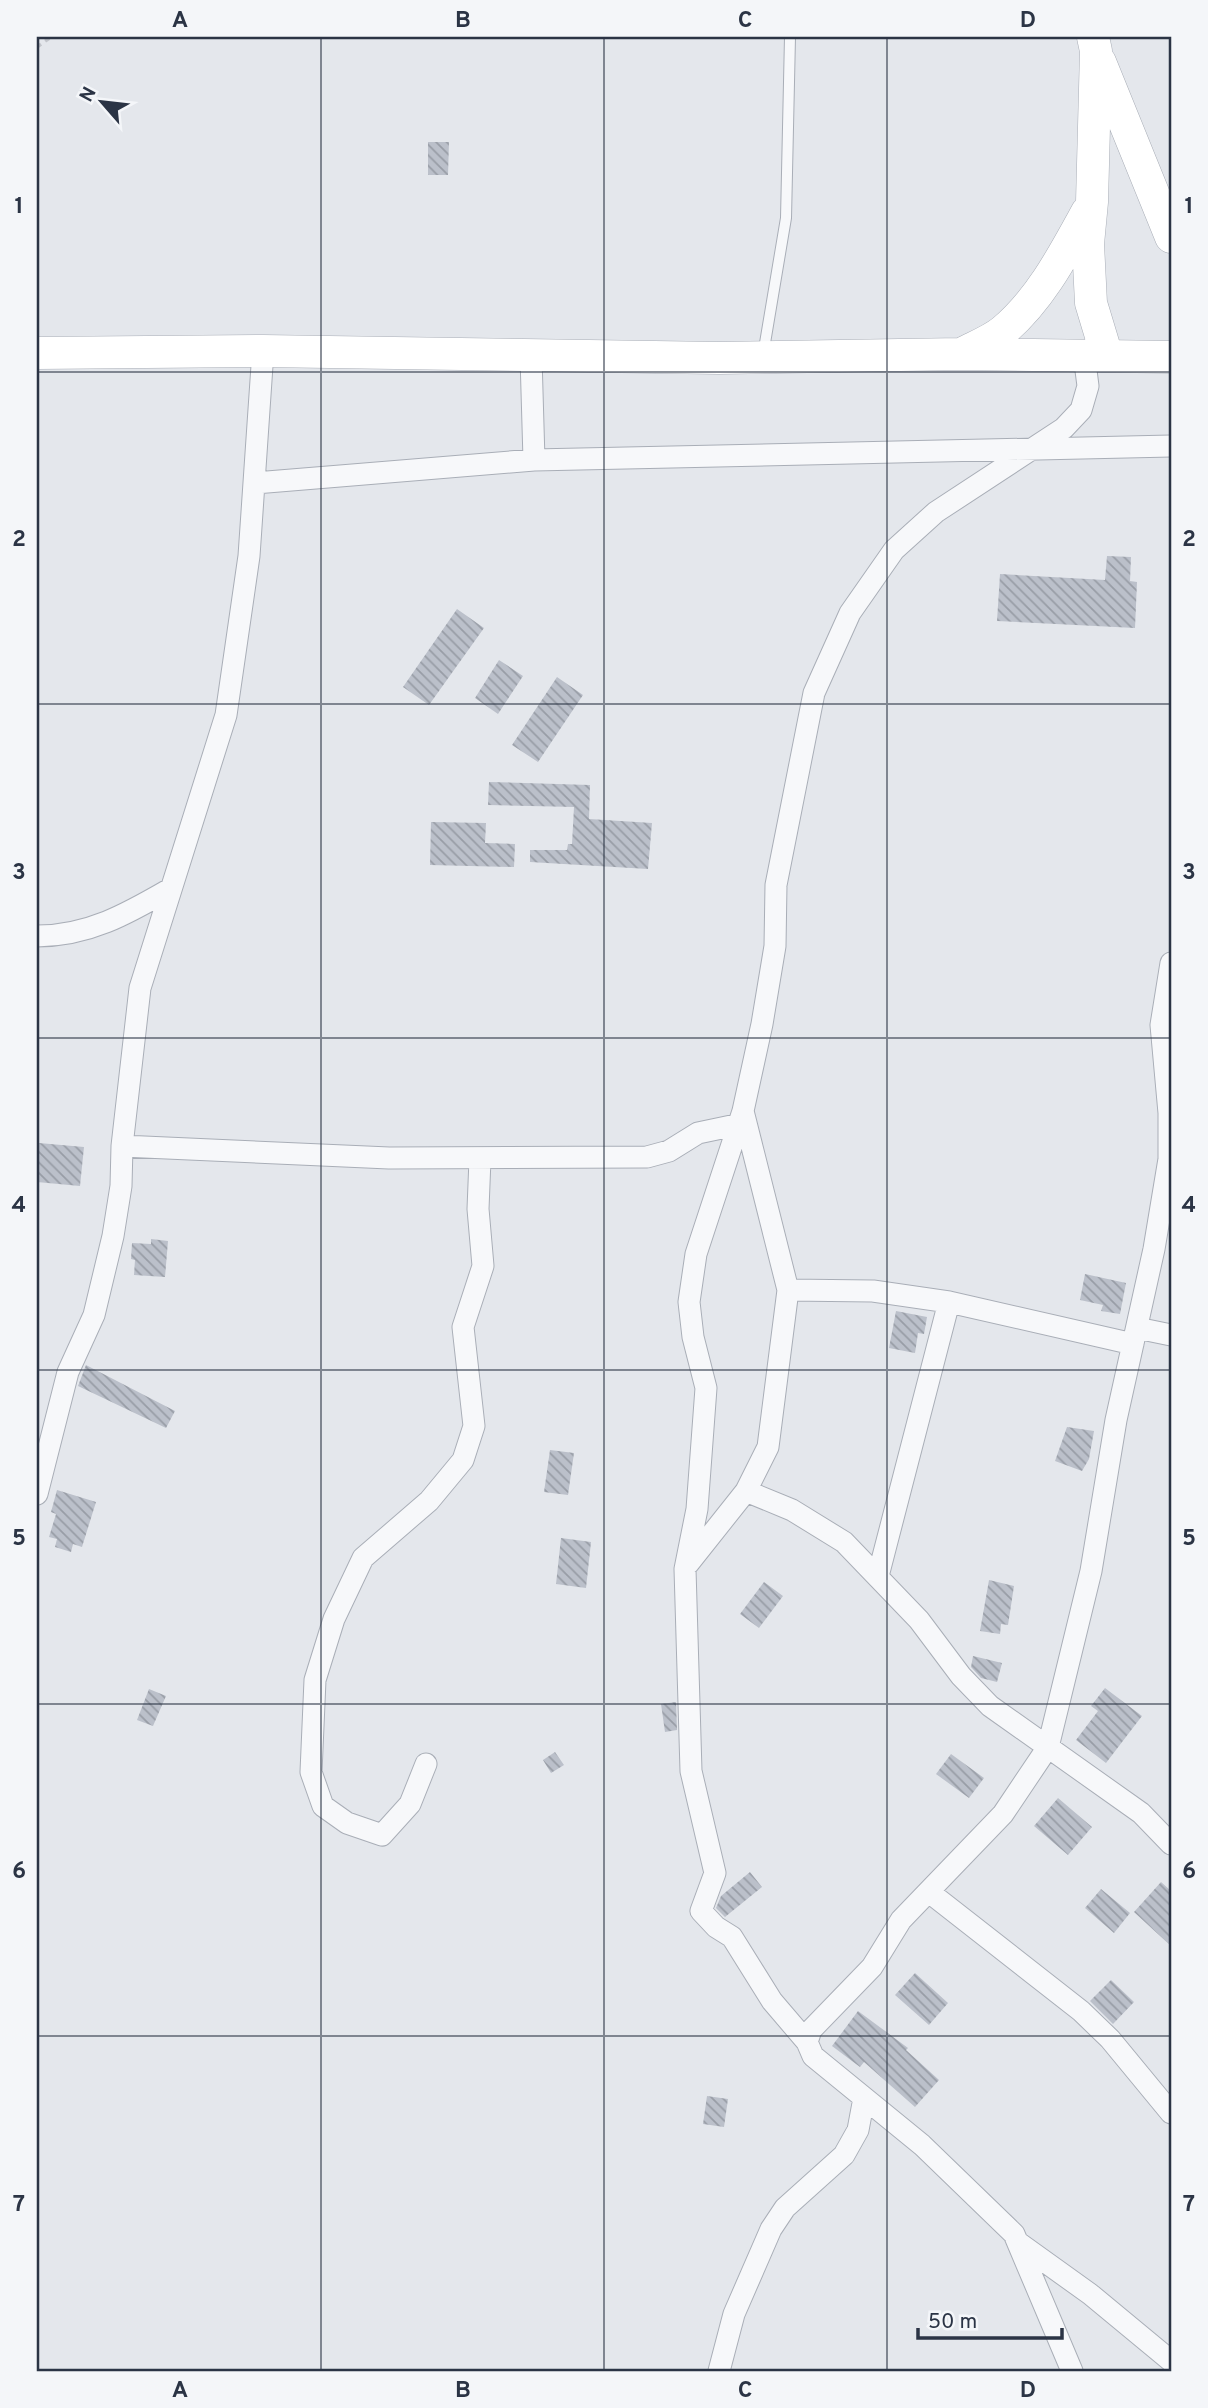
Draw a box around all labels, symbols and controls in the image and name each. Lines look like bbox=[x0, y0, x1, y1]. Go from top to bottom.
text: A bbox=[172, 7, 188, 36]
text: B bbox=[455, 7, 471, 36]
text: C bbox=[738, 7, 752, 36]
text: D bbox=[1020, 7, 1036, 36]
north arrow bbox=[66, 66, 136, 136]
text: N bbox=[75, 83, 103, 107]
text: 1 bbox=[14, 193, 24, 222]
text: 1 bbox=[1184, 193, 1194, 222]
text: 2 bbox=[12, 526, 26, 555]
text: 2 bbox=[1182, 526, 1196, 555]
text: 3 bbox=[12, 859, 26, 888]
text: 3 bbox=[1182, 859, 1196, 888]
text: 4 bbox=[12, 1192, 26, 1221]
text: 4 bbox=[1182, 1192, 1196, 1221]
text: 5 bbox=[12, 1525, 26, 1554]
text: 5 bbox=[1182, 1525, 1196, 1554]
text: 6 bbox=[12, 1858, 26, 1887]
text: 6 bbox=[1182, 1858, 1196, 1887]
text: 7 bbox=[13, 2191, 25, 2220]
text: 7 bbox=[1183, 2191, 1195, 2220]
scale bar bbox=[918, 2296, 1061, 2340]
text: 50 m bbox=[928, 2309, 977, 2336]
text: A bbox=[172, 2377, 188, 2406]
text: B bbox=[455, 2377, 471, 2406]
text: C bbox=[738, 2377, 752, 2406]
text: D bbox=[1020, 2377, 1036, 2406]

